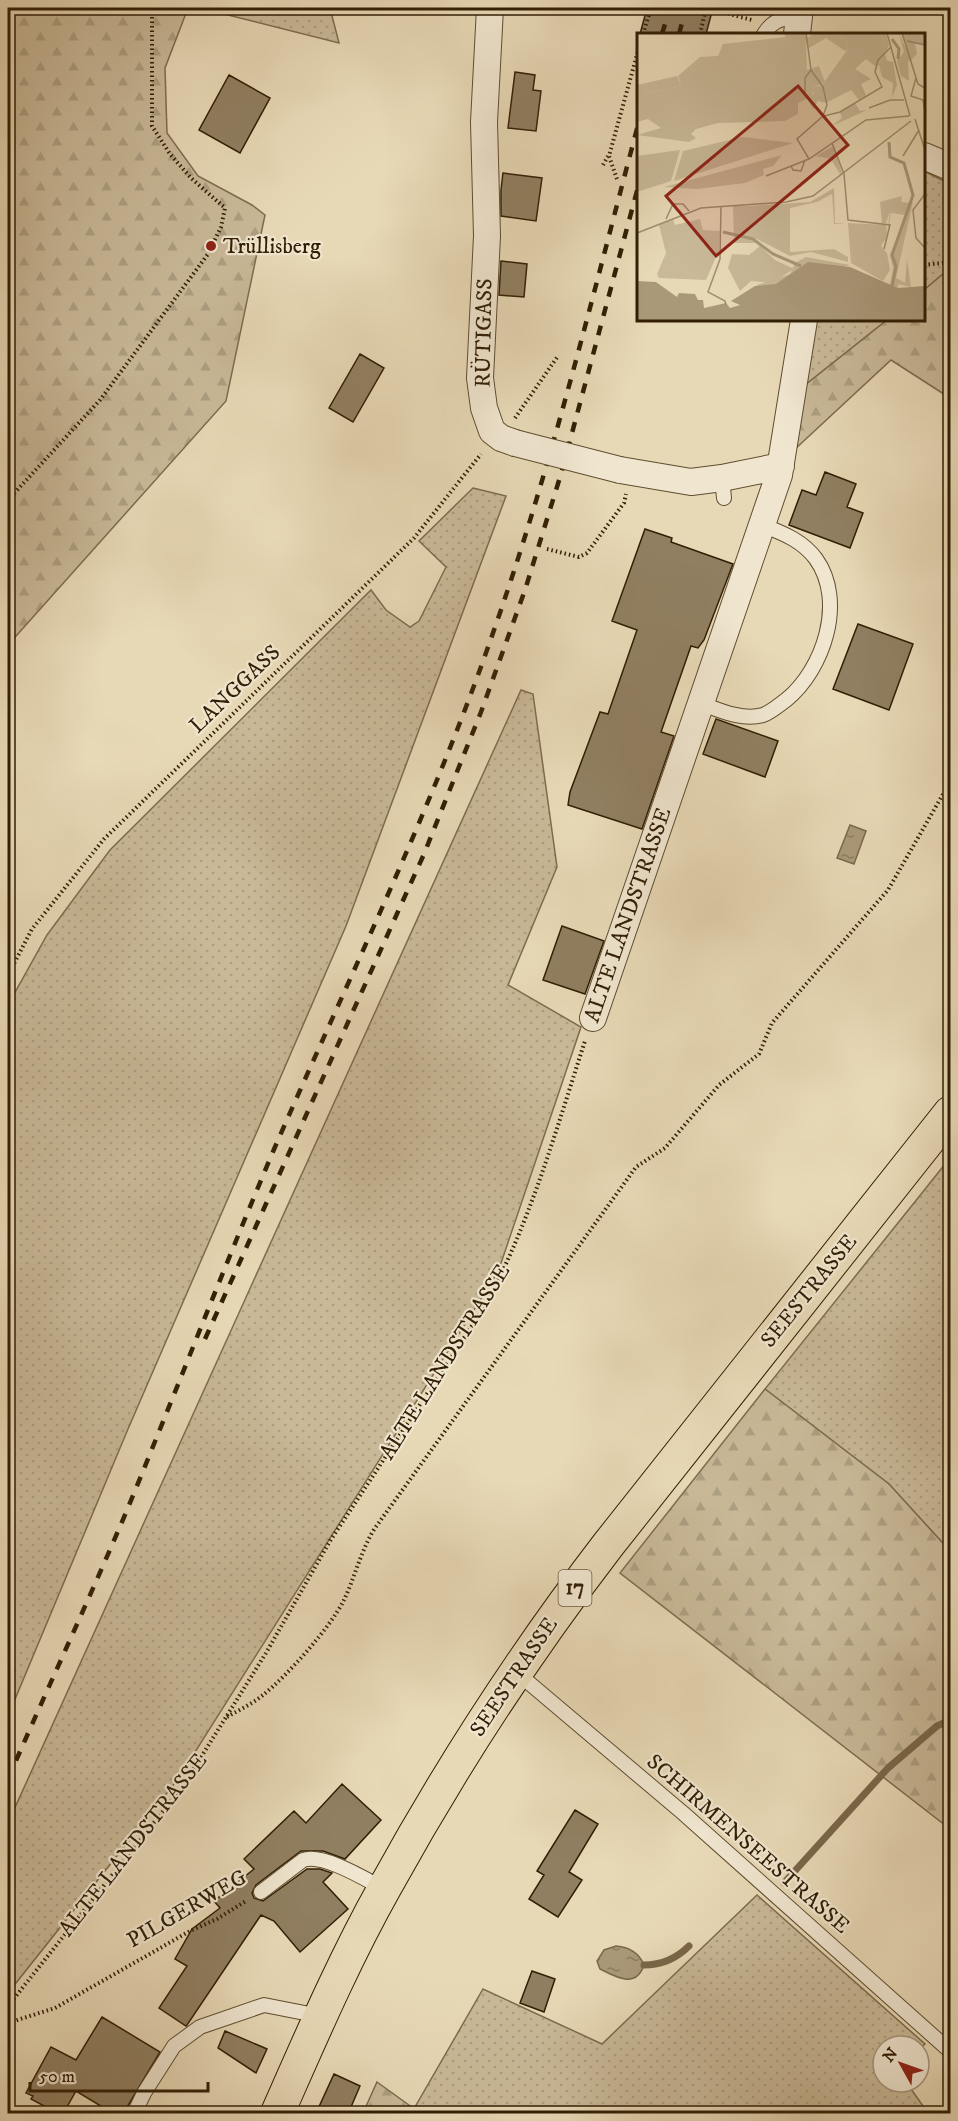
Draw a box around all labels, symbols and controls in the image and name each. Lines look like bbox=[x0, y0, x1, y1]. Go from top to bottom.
inset map bbox=[637, 33, 925, 321]
place label: Trüllisberg bbox=[223, 233, 321, 260]
marker: Trüllisberg bbox=[204, 239, 218, 253]
street label: RÜTIGASS bbox=[470, 278, 498, 388]
street label: LANGGASS bbox=[184, 639, 286, 739]
street label: ALTE LANDSTRASSE bbox=[579, 804, 677, 1026]
street label: SEESTRASSE bbox=[755, 1229, 863, 1353]
street label: ALTE LANDSTRASSE bbox=[374, 1259, 516, 1465]
road number: 17 bbox=[558, 1570, 592, 1606]
street label: SEESTRASSE bbox=[464, 1612, 564, 1742]
street label: ALTE LANDSTRASSE bbox=[53, 1748, 213, 1942]
street label: SCHIRMENSEESTRASSE bbox=[641, 1748, 855, 1940]
street label: PILGERWEG bbox=[122, 1864, 252, 1954]
north arrow bbox=[871, 2034, 931, 2094]
text: N bbox=[878, 2044, 902, 2066]
scale bar bbox=[30, 2055, 208, 2093]
text: 50 m bbox=[39, 2066, 75, 2088]

